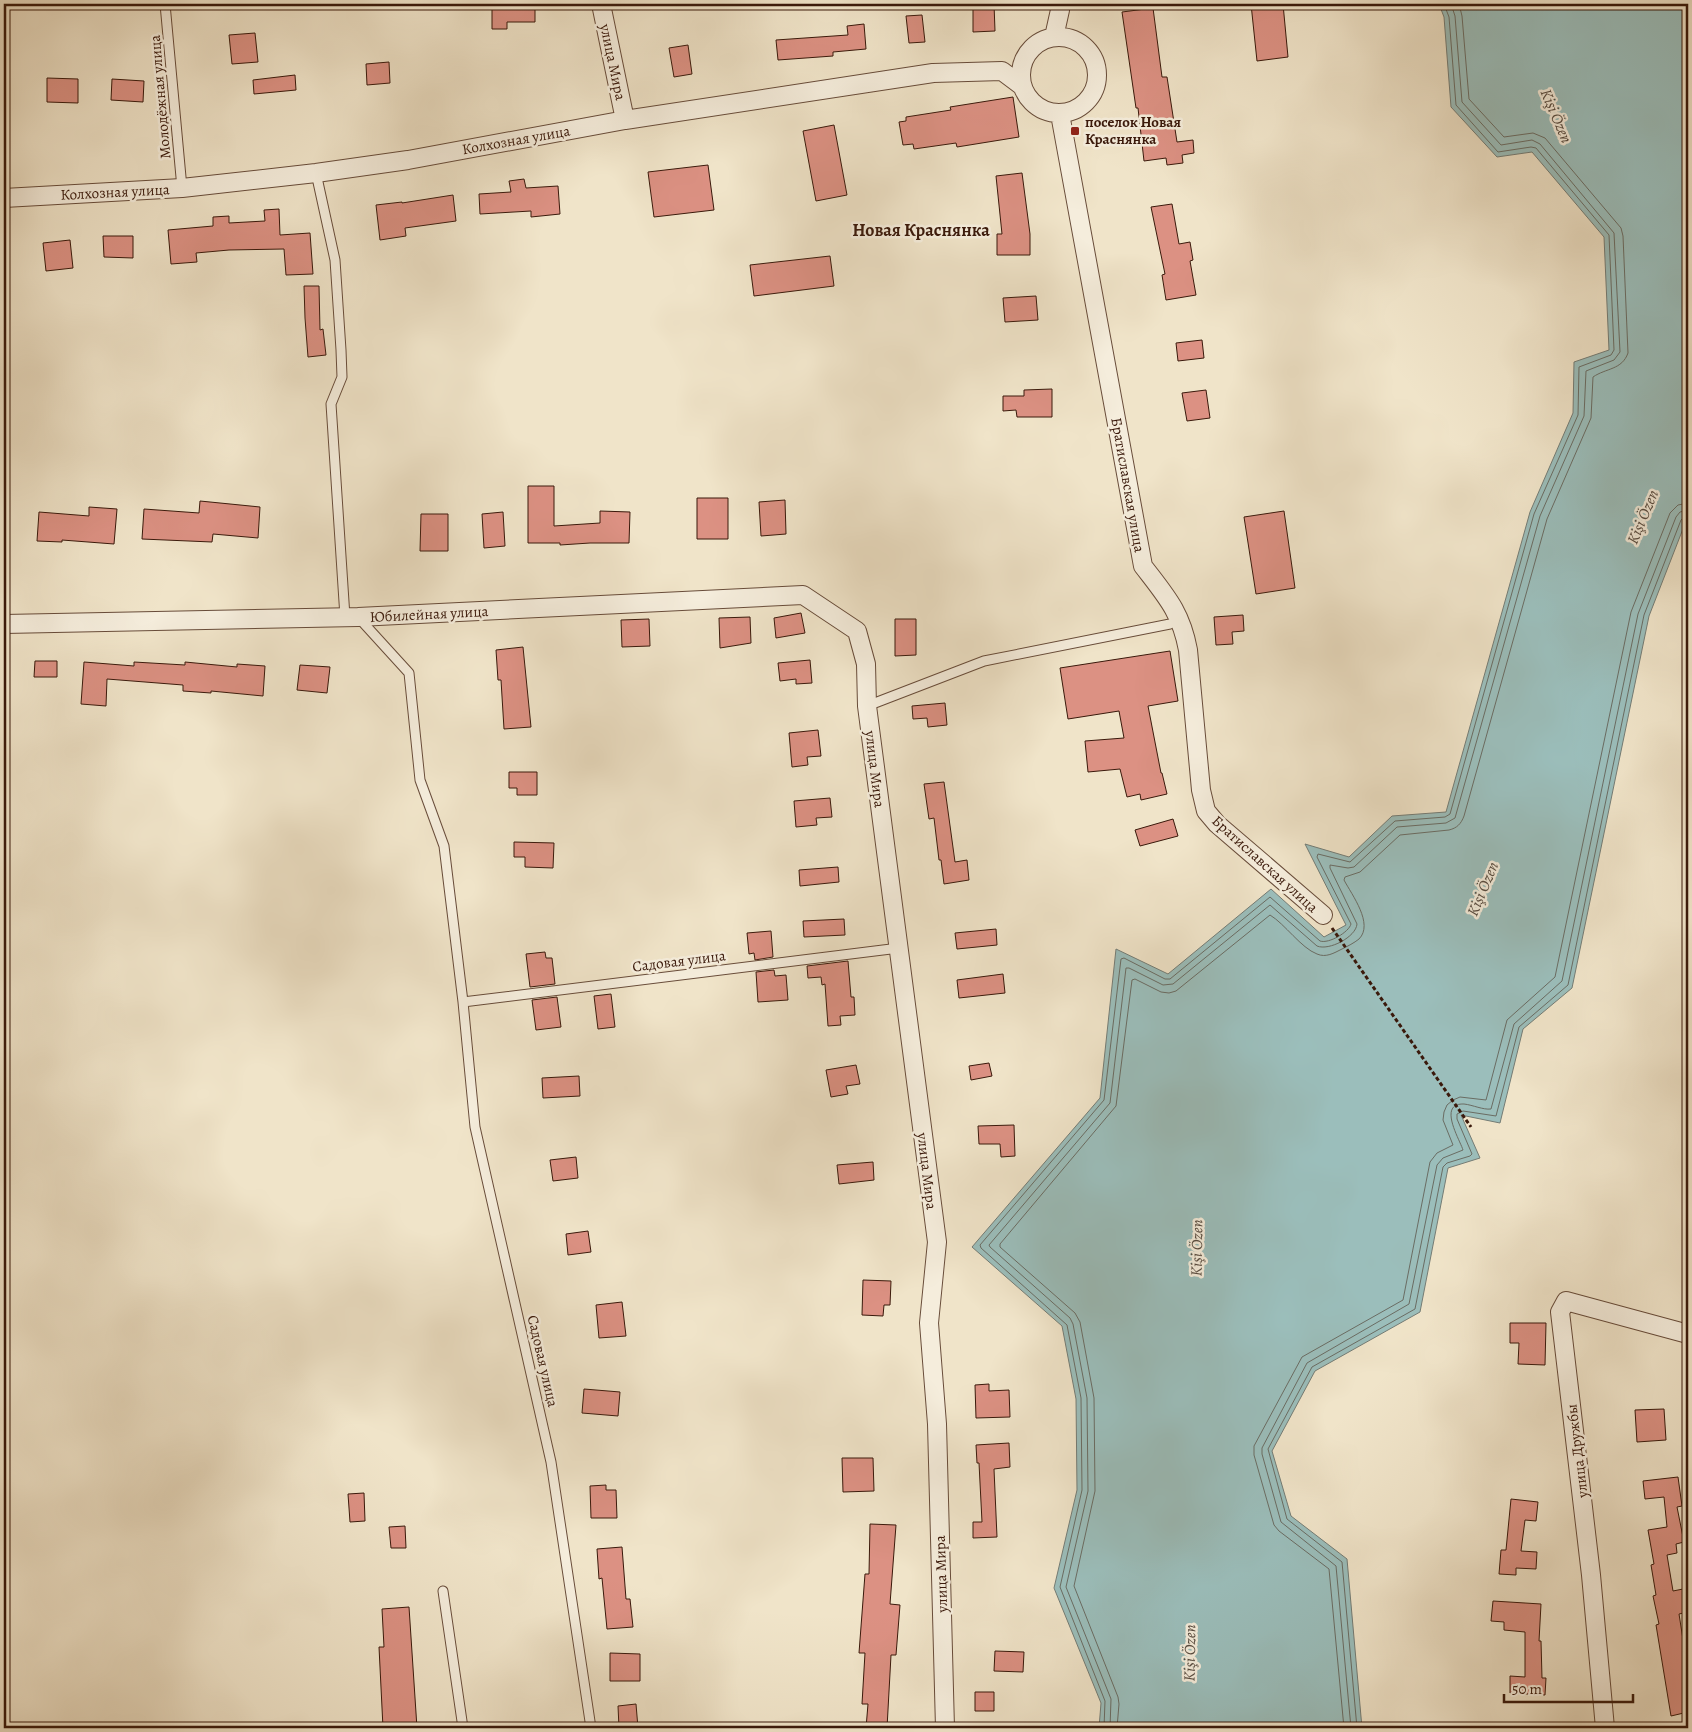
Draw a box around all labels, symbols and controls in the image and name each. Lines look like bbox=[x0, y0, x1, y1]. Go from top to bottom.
street label: улица Мира bbox=[595, 21, 631, 102]
street label: Молодёжная улица bbox=[145, 34, 175, 160]
water label: Kişi Özen bbox=[1535, 86, 1577, 147]
place label: поселок Новая Краснянка bbox=[1085, 112, 1181, 149]
street label: Колхозная улица bbox=[460, 121, 572, 159]
marker: поселок Новая Краснянка bbox=[1069, 125, 1081, 137]
street label: Колхозная улица bbox=[60, 179, 170, 205]
district label: Новая Краснянка bbox=[852, 218, 990, 242]
street label: Братиславская улица bbox=[1106, 416, 1150, 554]
water label: Kişi Özen bbox=[1622, 486, 1664, 547]
street label: Юбилейная улица bbox=[369, 601, 489, 627]
street label: улица Мира bbox=[860, 728, 890, 809]
street label: Братиславская улица bbox=[1208, 811, 1323, 917]
water label: Kişi Özen bbox=[1462, 858, 1504, 919]
street label: Садовая улица bbox=[631, 945, 727, 977]
street label: улица Мира bbox=[912, 1130, 942, 1211]
water label: Kişi Özen bbox=[1186, 1219, 1208, 1277]
street label: Садовая улица bbox=[523, 1313, 563, 1409]
street label: улица Дружбы bbox=[1561, 1403, 1593, 1500]
street label: улица Мира bbox=[930, 1535, 952, 1614]
water label: Kişi Özen bbox=[1179, 1624, 1201, 1682]
scale bar bbox=[1504, 1672, 1633, 1704]
text: 50 m bbox=[1512, 1679, 1542, 1699]

